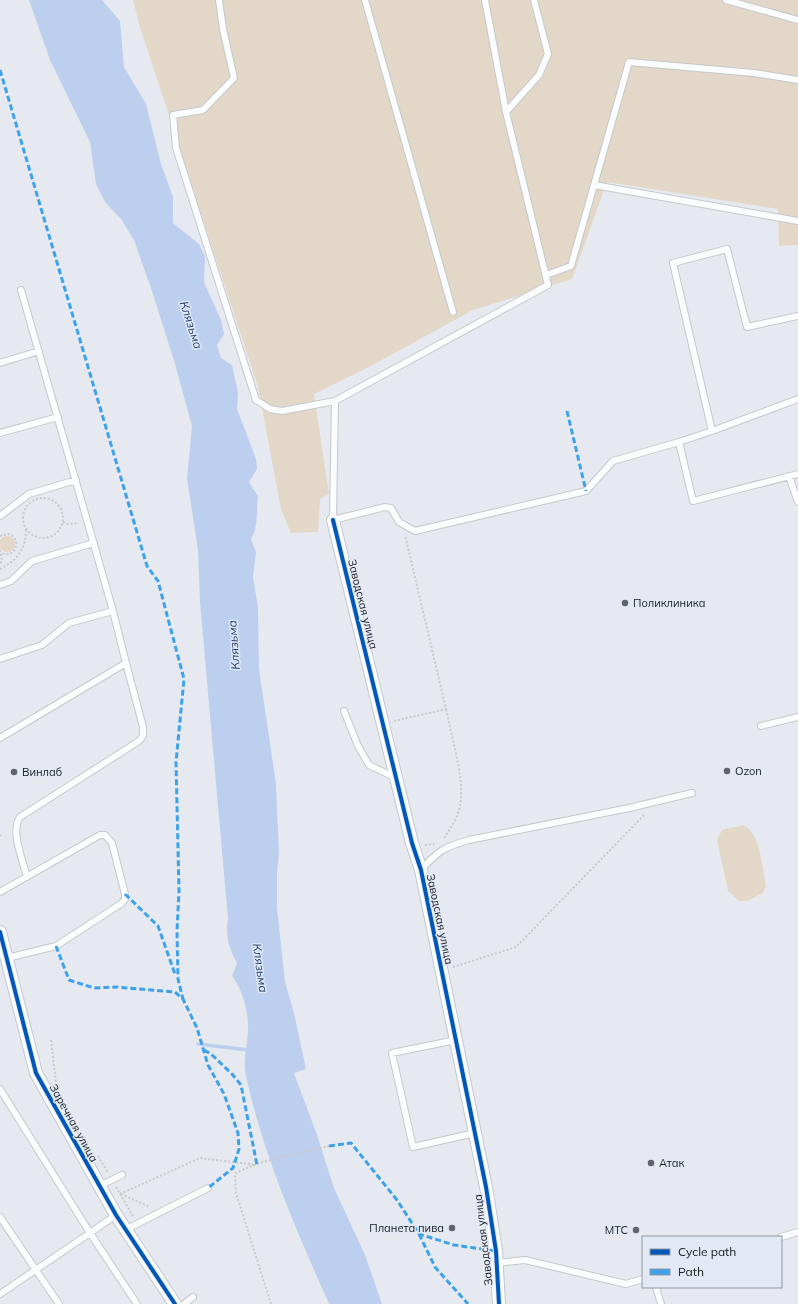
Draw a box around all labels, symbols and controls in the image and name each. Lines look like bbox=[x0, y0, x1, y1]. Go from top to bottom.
water label: Клязьма bbox=[177, 299, 206, 351]
street label: Заводская улица bbox=[345, 558, 381, 650]
place label: Поликлиника bbox=[633, 596, 705, 610]
marker: Поликлиника bbox=[620, 598, 630, 608]
water label: Клязьма bbox=[224, 620, 243, 670]
place label: Ozon bbox=[735, 764, 762, 778]
place label: Винлаб bbox=[22, 765, 62, 779]
marker: Ozon bbox=[722, 766, 732, 776]
marker: Винлаб bbox=[9, 767, 19, 777]
street label: Заводская улица bbox=[424, 872, 456, 966]
water label: Клязьма bbox=[250, 942, 271, 994]
street label: Заречная улица bbox=[47, 1081, 101, 1165]
place label: Атак bbox=[659, 1156, 684, 1170]
marker: Атак bbox=[646, 1158, 656, 1168]
street label: Заводская улица bbox=[470, 1193, 496, 1287]
place label: Планета пива bbox=[369, 1221, 444, 1235]
marker: Планета пива bbox=[447, 1223, 457, 1233]
place label: МТС bbox=[605, 1223, 628, 1237]
marker: МТС bbox=[631, 1225, 641, 1235]
legend bbox=[642, 1236, 782, 1288]
text: Cycle path bbox=[678, 1244, 736, 1259]
text: Path bbox=[678, 1264, 704, 1279]

